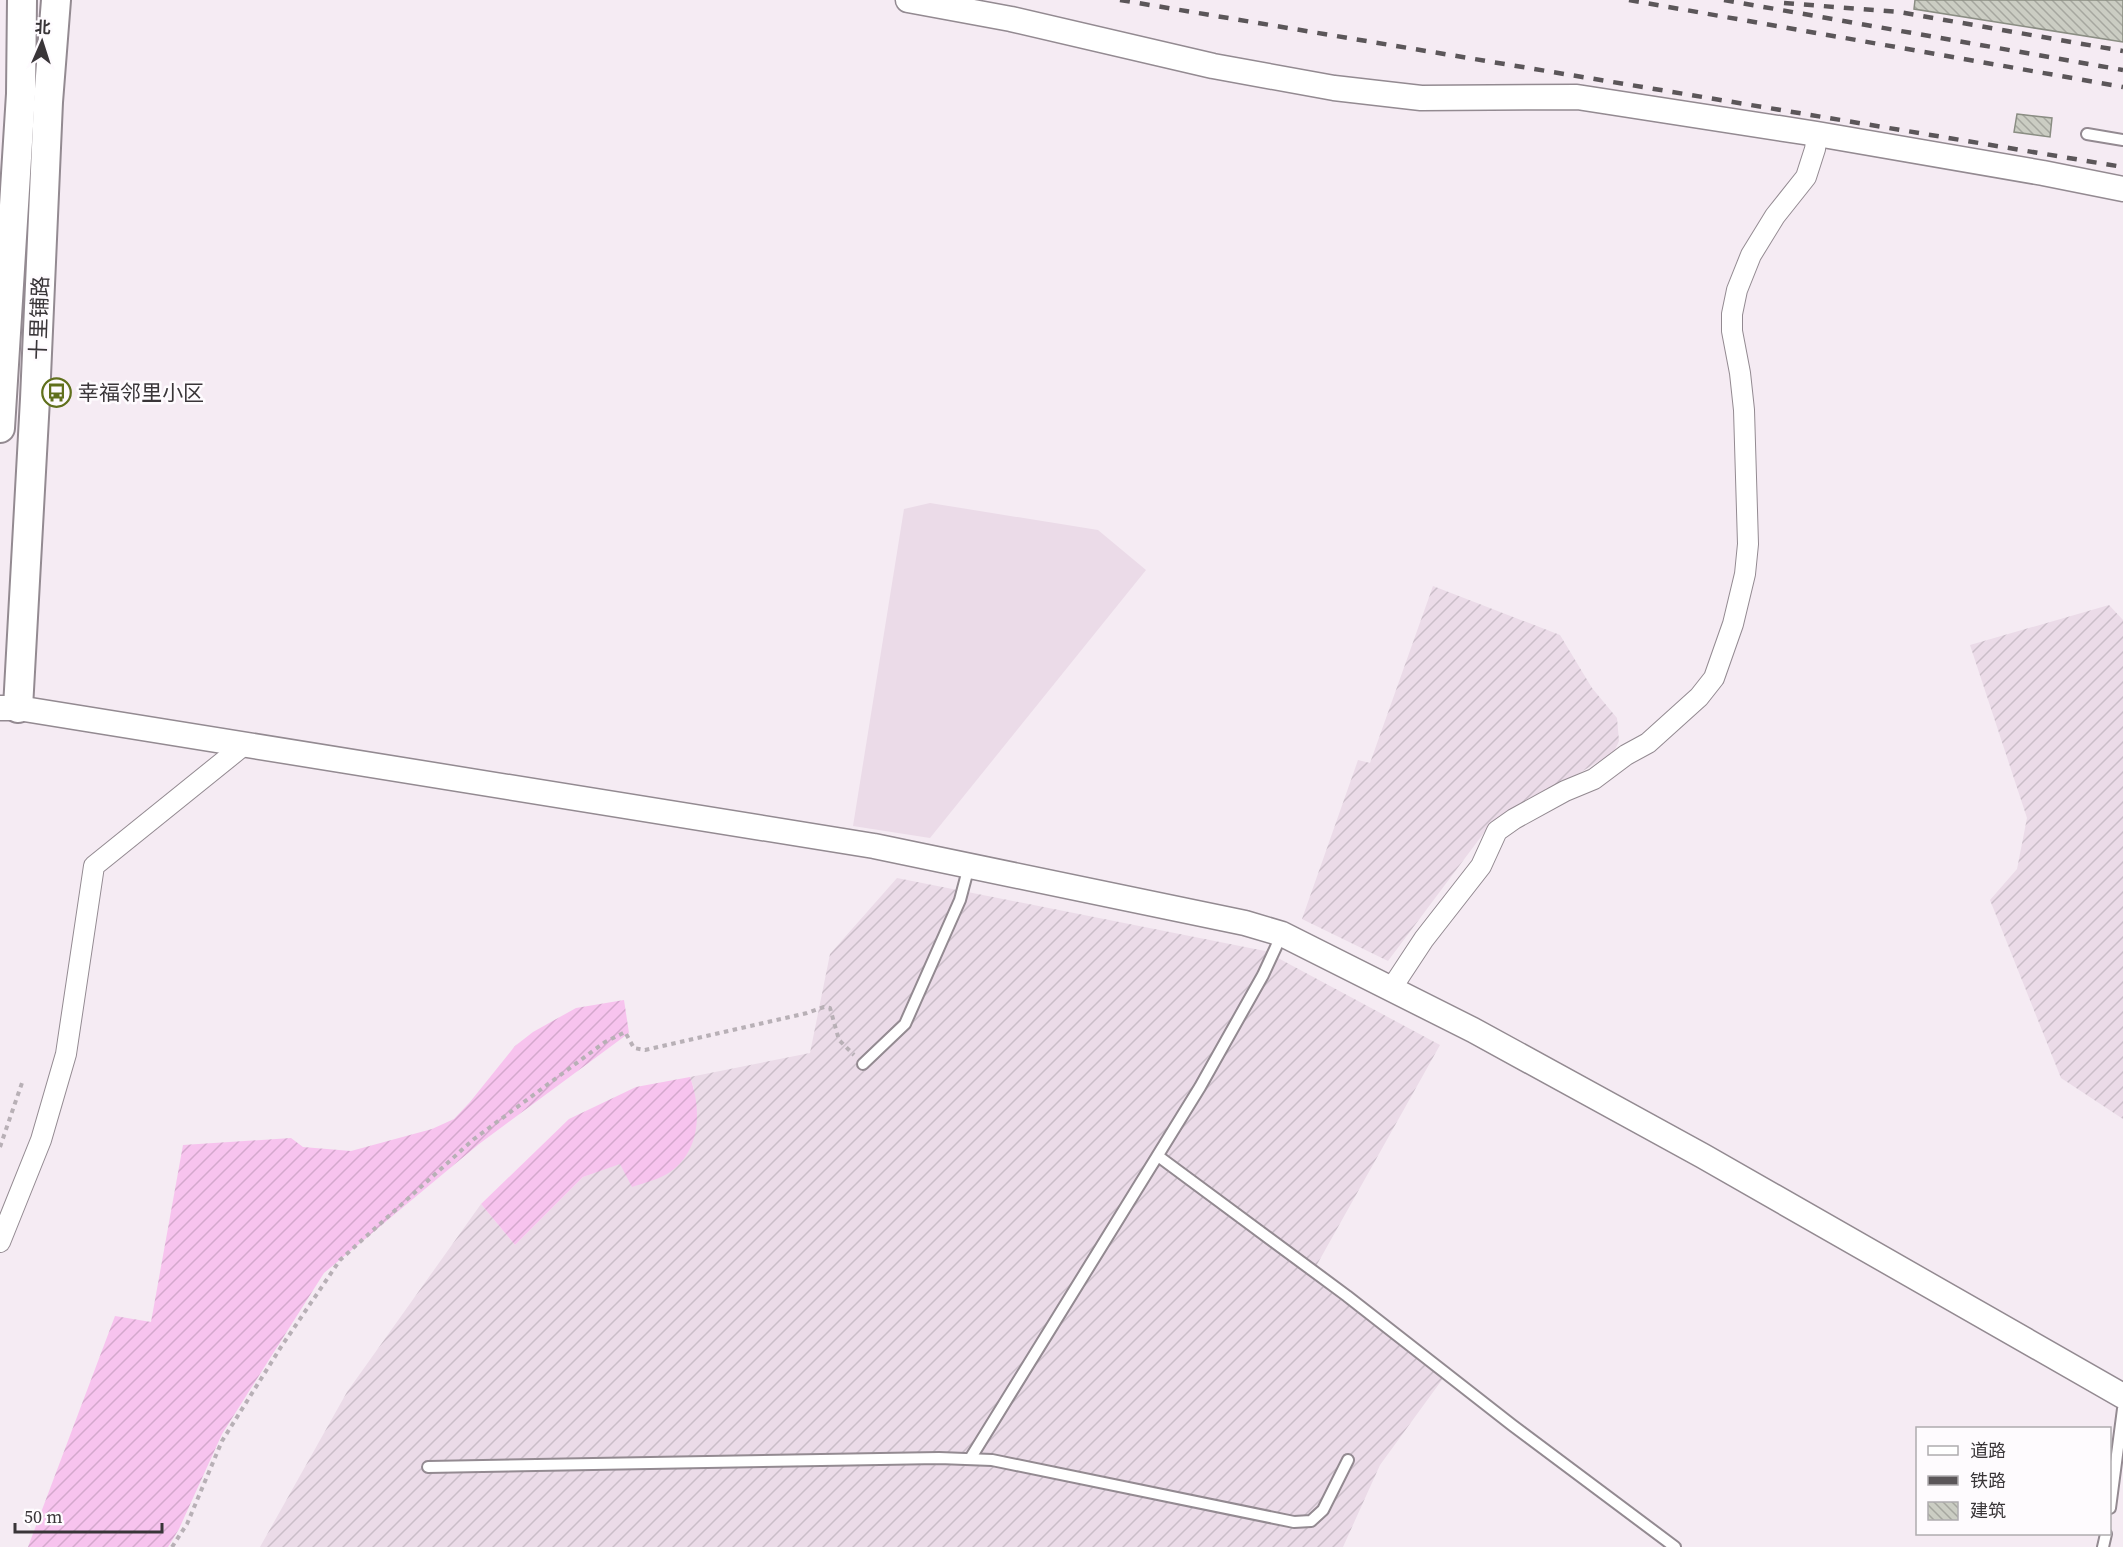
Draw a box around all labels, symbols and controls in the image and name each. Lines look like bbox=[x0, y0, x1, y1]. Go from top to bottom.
north arrow bbox=[12, 12, 72, 72]
text: 北 bbox=[34, 16, 51, 38]
street label: 十里铺路 bbox=[23, 276, 55, 360]
bus stop icon: 幸福邻里小区 bbox=[41, 376, 73, 408]
place label: 幸福邻里小区 bbox=[78, 378, 204, 407]
legend bbox=[1916, 1427, 2111, 1535]
text: 道路 bbox=[1970, 1438, 2006, 1463]
text: 铁路 bbox=[1970, 1468, 2006, 1493]
scale bar bbox=[15, 1496, 162, 1534]
text: 建筑 bbox=[1970, 1498, 2006, 1523]
text: 50 m bbox=[24, 1504, 62, 1529]

